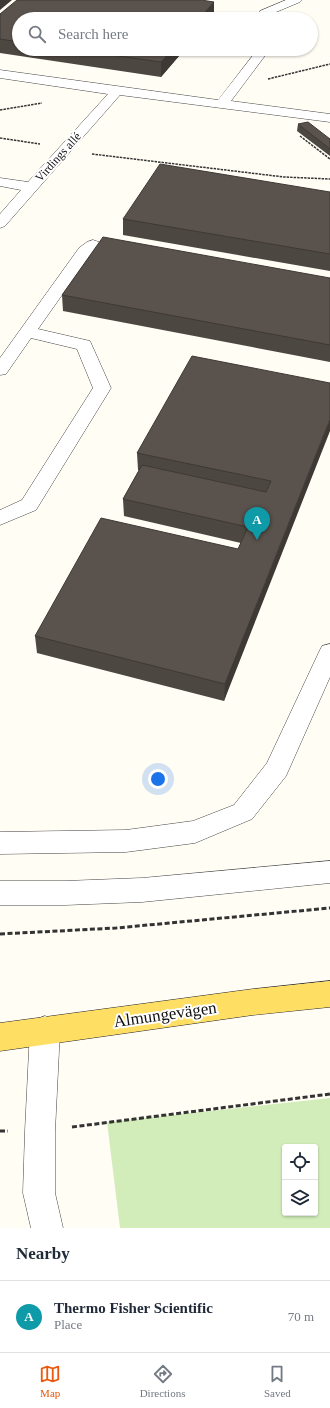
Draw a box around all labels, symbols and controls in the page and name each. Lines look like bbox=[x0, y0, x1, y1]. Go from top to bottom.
search box bbox=[12, 12, 318, 56]
icon: search bbox=[26, 23, 48, 45]
text: Search here bbox=[58, 26, 128, 42]
street label: Virdings allé bbox=[32, 129, 84, 185]
pin: A bbox=[244, 507, 270, 540]
your location bbox=[148, 769, 168, 789]
street label: Almungevägen bbox=[112, 998, 218, 1031]
map controls bbox=[282, 1144, 318, 1216]
button: locate bbox=[282, 1144, 318, 1180]
button: layers bbox=[282, 1180, 318, 1216]
text: Nearby bbox=[16, 1244, 70, 1263]
text: Thermo Fisher Scientific bbox=[54, 1300, 213, 1316]
text: A bbox=[24, 1309, 34, 1324]
text: 70 m bbox=[288, 1309, 314, 1324]
text: Place bbox=[54, 1317, 82, 1332]
tab: Map bbox=[39, 1363, 61, 1399]
tab: Directions bbox=[140, 1363, 185, 1399]
tab: Saved bbox=[264, 1363, 291, 1399]

